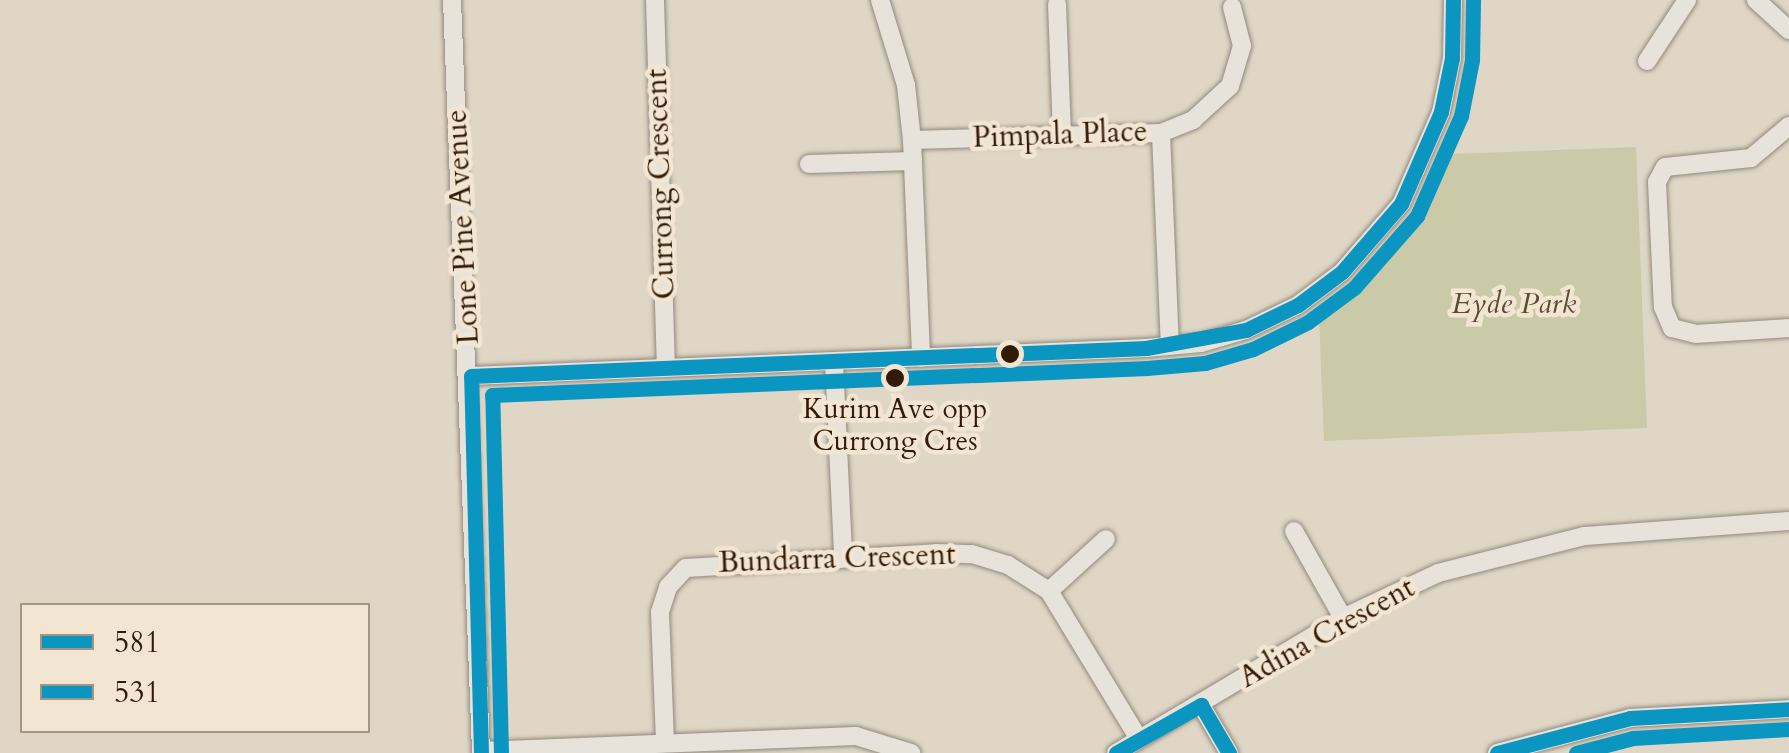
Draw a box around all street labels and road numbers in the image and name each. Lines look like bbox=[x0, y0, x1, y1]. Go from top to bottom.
street label: Currong Crescent bbox=[639, 68, 683, 300]
street label: Lone Pine Avenue bbox=[439, 109, 487, 345]
street label: Pimpala Place bbox=[972, 114, 1148, 156]
street label: Bundarra Crescent bbox=[718, 537, 956, 581]
street label: Adina Crescent bbox=[1233, 570, 1421, 696]

